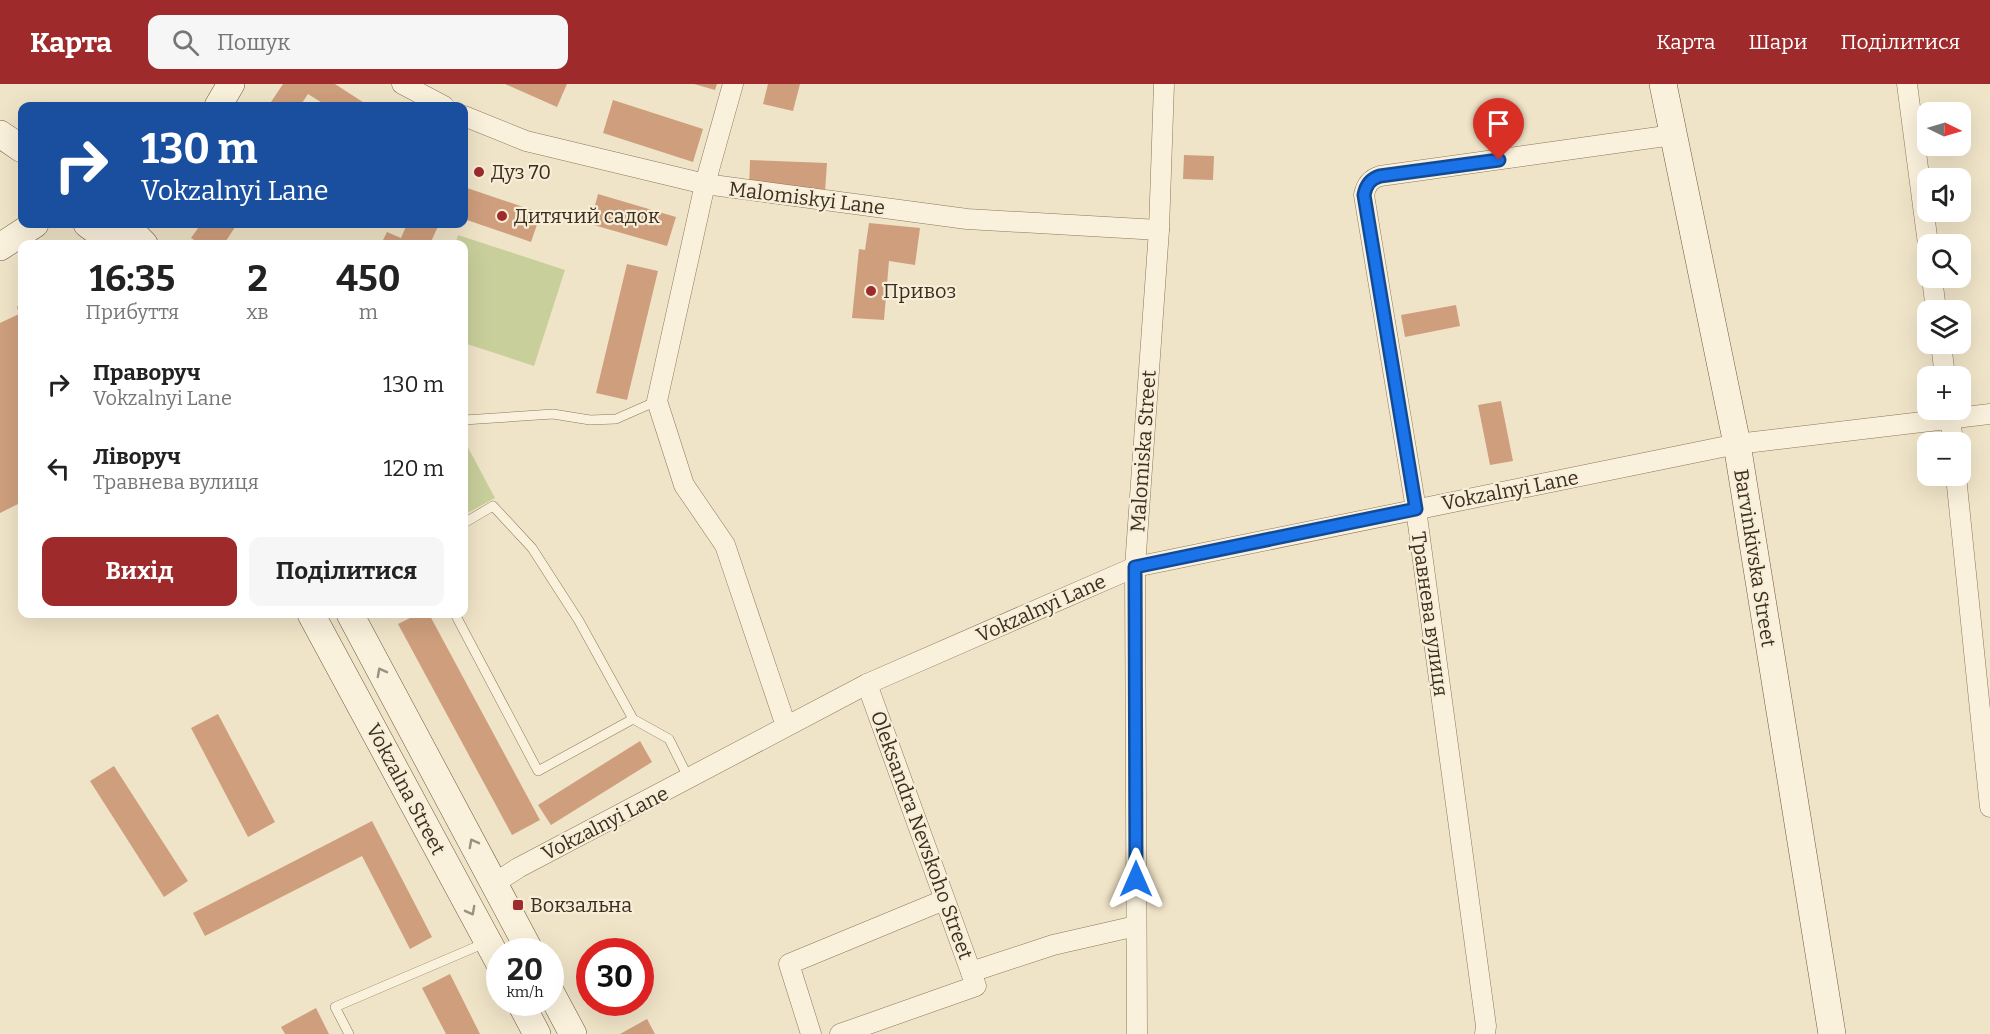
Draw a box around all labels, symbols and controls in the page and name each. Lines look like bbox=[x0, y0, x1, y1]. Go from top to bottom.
search box bbox=[148, 15, 568, 69]
text: Карта bbox=[30, 26, 112, 59]
icon: search bbox=[169, 26, 202, 59]
text: Пошук bbox=[217, 29, 290, 56]
text: Карта bbox=[1656, 29, 1716, 55]
text: Шари bbox=[1749, 29, 1808, 55]
text: Поділитися bbox=[1841, 29, 1960, 55]
pin bbox=[1473, 98, 1524, 160]
north arrow bbox=[1917, 102, 1971, 156]
map controls bbox=[1917, 102, 1971, 486]
icon: arrive bbox=[1482, 107, 1515, 140]
text: 130 m bbox=[141, 124, 258, 174]
icon: right bbox=[42, 126, 120, 204]
place label: Дуз 70 bbox=[491, 160, 551, 184]
marker: Дуз 70 bbox=[472, 165, 486, 179]
button: sound bbox=[1917, 168, 1971, 222]
text: Vokzalnyi Lane bbox=[141, 175, 329, 207]
street label: Malomiskyi Lane bbox=[728, 177, 886, 219]
place label: Дитячий садок bbox=[514, 204, 660, 228]
marker: Дитячий садок bbox=[495, 209, 509, 223]
button: search bbox=[1917, 234, 1971, 288]
text: 16:35 bbox=[89, 257, 175, 301]
text: 2 bbox=[247, 257, 268, 301]
text: 450 bbox=[336, 257, 401, 301]
place label: Привоз bbox=[883, 279, 956, 303]
marker: Привоз bbox=[864, 284, 878, 298]
text: Прибуття bbox=[85, 300, 179, 324]
text: хв bbox=[247, 300, 269, 324]
text: m bbox=[359, 300, 378, 324]
button: layers bbox=[1917, 300, 1971, 354]
text: Праворуч bbox=[93, 359, 201, 386]
button: + bbox=[1917, 366, 1971, 420]
icon: right bbox=[42, 368, 75, 401]
street label: Malomiska Street bbox=[1125, 369, 1161, 533]
text: 130 m bbox=[383, 371, 444, 398]
text: Vokzalnyi Lane bbox=[93, 386, 232, 410]
button: − bbox=[1917, 432, 1971, 486]
text: Ліворуч bbox=[93, 443, 181, 470]
icon: left bbox=[42, 452, 75, 485]
text: 120 m bbox=[384, 455, 444, 482]
street label: Vokzalnyi Lane bbox=[1440, 465, 1580, 515]
street label: Barvinkivska Street bbox=[1729, 467, 1781, 649]
text: Травнева вулиця bbox=[93, 470, 259, 494]
street label: Травнева вулиця bbox=[1407, 530, 1453, 698]
button: Вихід bbox=[42, 537, 237, 606]
button: Поділитися bbox=[249, 537, 444, 606]
street label: Vokzalnyi Lane bbox=[973, 569, 1109, 647]
one-way arrow bbox=[377, 667, 388, 678]
street label: Oleksandra Nevskoho Street bbox=[866, 708, 978, 962]
street label: Vokzalna Street bbox=[361, 719, 451, 859]
street label: Vokzalnyi Lane bbox=[538, 781, 672, 865]
one-way arrow bbox=[469, 839, 480, 850]
position arrow bbox=[1104, 847, 1168, 911]
place label: Вокзальна bbox=[530, 893, 632, 917]
marker: Вокзальна bbox=[511, 898, 525, 912]
one-way arrow bbox=[464, 904, 475, 915]
speed limit sign: 30 bbox=[576, 938, 654, 1016]
text: 20 bbox=[507, 952, 543, 988]
text: km/h bbox=[506, 983, 544, 1001]

